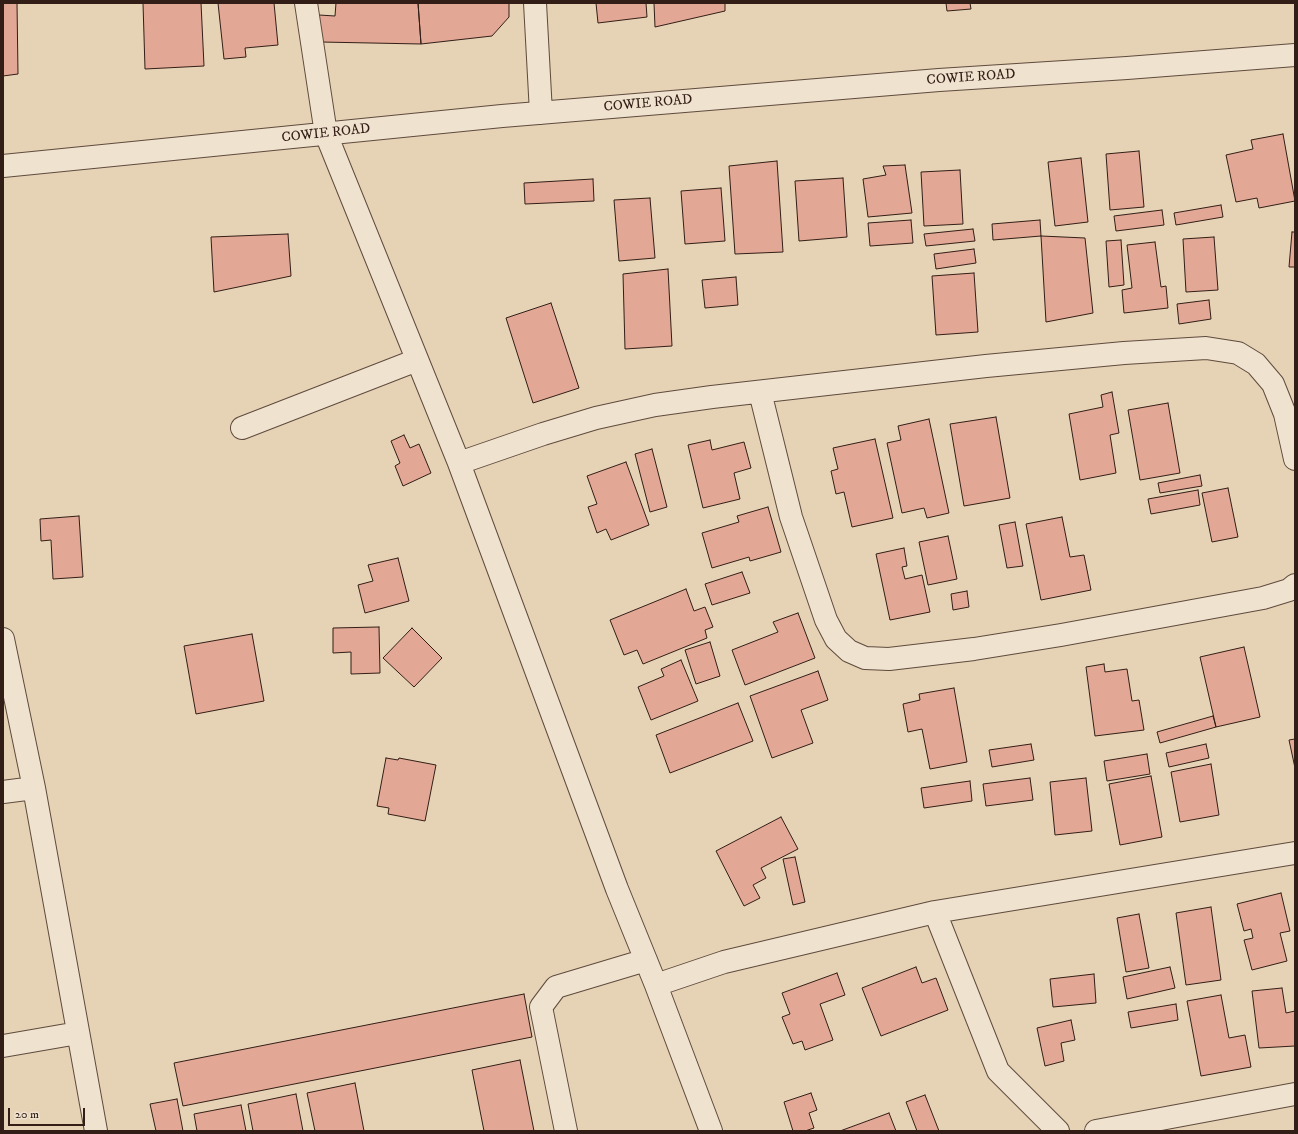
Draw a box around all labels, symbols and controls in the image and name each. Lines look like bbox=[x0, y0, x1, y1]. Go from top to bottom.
street label: COWIE ROAD bbox=[926, 67, 1016, 89]
street label: COWIE ROAD bbox=[603, 92, 693, 116]
street label: COWIE ROAD bbox=[281, 121, 371, 147]
scale bar bbox=[10, 1100, 87, 1126]
text: 20 m bbox=[15, 1107, 39, 1122]

